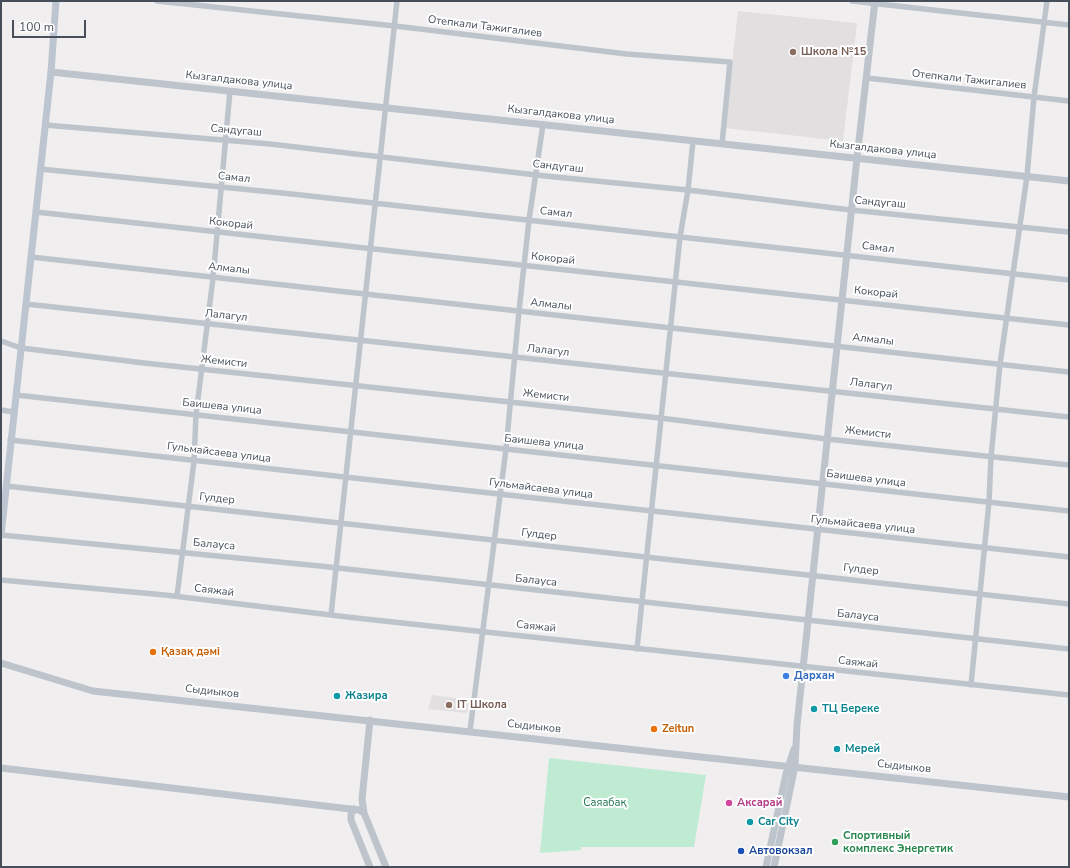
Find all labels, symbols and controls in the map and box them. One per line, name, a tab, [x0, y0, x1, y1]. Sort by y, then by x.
scale bar	[14, 12, 88, 38]
street label: Отепкали Тажигалиев	[427, 13, 543, 41]
text: 100 m	[19, 19, 54, 35]
place label: Школа №15	[801, 45, 866, 59]
marker: Школа №15	[788, 47, 798, 57]
street label: Отепкали Тажигалиев	[911, 67, 1027, 93]
street label: Кызгалдакова улица	[185, 69, 293, 93]
street label: Кызгалдакова улица	[507, 103, 615, 127]
street label: Сандугаш	[210, 122, 262, 140]
street label: Кызгалдакова улица	[829, 138, 937, 162]
street label: Сандугаш	[532, 158, 584, 176]
street label: Самал	[217, 170, 251, 186]
street label: Сандугаш	[854, 194, 906, 212]
street label: Самал	[539, 205, 573, 221]
street label: Кокорай	[208, 215, 254, 233]
street label: Самал	[861, 239, 895, 257]
street label: Кокорай	[530, 250, 576, 268]
street label: Алмалы	[207, 260, 251, 278]
street label: Кокорай	[853, 284, 899, 302]
street label: Алмалы	[529, 296, 573, 314]
street label: Лалагул	[204, 307, 248, 325]
street label: Алмалы	[851, 331, 895, 349]
street label: Лалагул	[526, 342, 570, 360]
street label: Жемисти	[200, 353, 248, 371]
street label: Лалагул	[849, 376, 893, 394]
street label: Жемисти	[522, 387, 570, 405]
street label: Баишева улица	[182, 396, 262, 418]
street label: Жемисти	[844, 424, 892, 442]
street label: Баишева улица	[504, 432, 584, 454]
street label: Гульмайсаева улица	[166, 440, 272, 466]
street label: Баишева улица	[826, 468, 906, 490]
street label: Гульмайсаева улица	[488, 476, 594, 502]
street label: Гулдер	[199, 491, 235, 507]
street label: Гульмайсаева улица	[810, 513, 916, 537]
street label: Гулдер	[520, 526, 558, 544]
street label: Балауса	[192, 537, 236, 553]
street label: Гулдер	[843, 562, 879, 578]
street label: Балауса	[514, 572, 558, 590]
street label: Саяжай	[193, 582, 235, 600]
street label: Балауса	[836, 607, 880, 625]
street label: Саяжай	[515, 618, 557, 636]
place label: Қазақ дәмі	[161, 645, 220, 659]
marker: Қазақ дәмі	[148, 647, 158, 657]
street label: Саяжай	[837, 654, 879, 672]
place label: Дархан	[794, 669, 835, 683]
marker: Дархан	[781, 671, 791, 681]
street label: Сыдиыков	[184, 683, 240, 701]
place label: Жазира	[345, 689, 388, 703]
marker: Жазира	[332, 691, 342, 701]
place label: IT Школа	[457, 698, 507, 712]
marker: IT Школа	[444, 700, 454, 710]
place label: ТЦ Береке	[822, 702, 879, 716]
marker: ТЦ Береке	[809, 704, 819, 714]
street label: Сыдиыков	[506, 718, 562, 736]
place label: Zeitun	[662, 722, 694, 736]
marker: Zeitun	[649, 724, 659, 734]
place label: Мерей	[845, 742, 880, 756]
marker: Мерей	[832, 744, 842, 754]
street label: Сыдиыков	[876, 758, 932, 776]
park label: Саяабақ	[583, 796, 627, 810]
place label: Аксарай	[737, 796, 782, 810]
marker: Аксарай	[724, 798, 734, 808]
place label: Car City	[758, 815, 799, 829]
marker: Car City	[745, 817, 755, 827]
place label: Спортивный комплекс Энергетик	[843, 829, 953, 855]
marker: Спортивный комплекс Энергетик	[830, 837, 840, 847]
place label: Автовокзал	[749, 844, 813, 858]
marker: Автовокзал	[736, 846, 746, 856]

